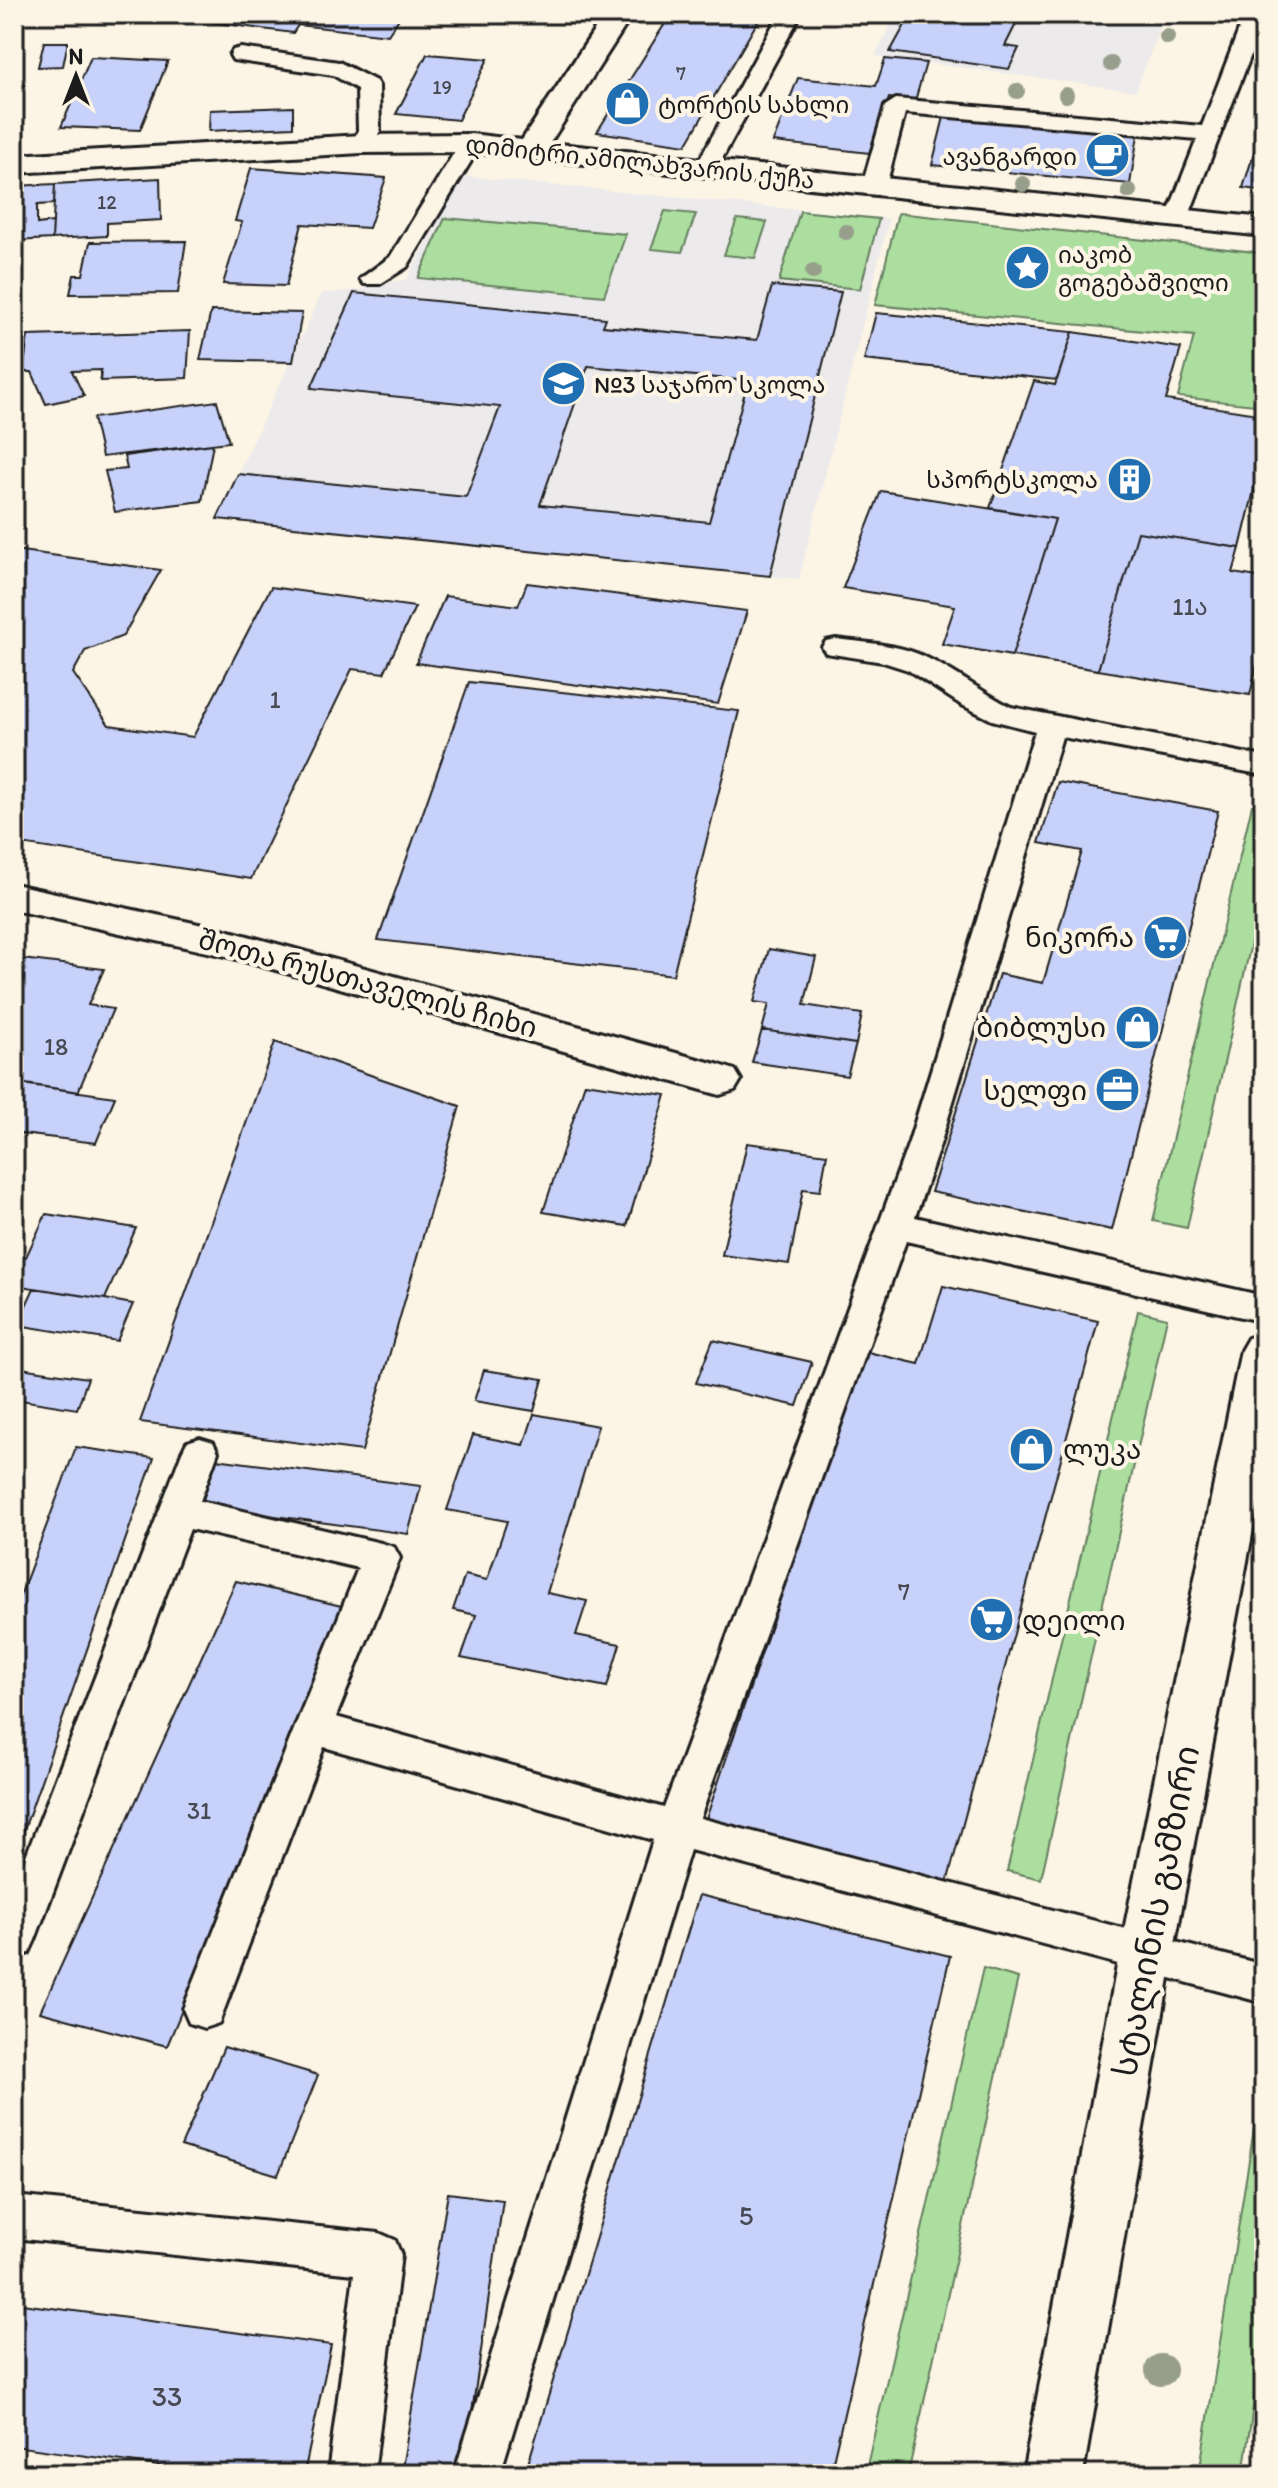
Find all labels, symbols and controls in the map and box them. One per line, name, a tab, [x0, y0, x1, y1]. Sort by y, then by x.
north arrow	[36, 36, 116, 116]
text: N	[69, 43, 83, 70]
house number: 7	[676, 61, 686, 85]
house number: 19	[432, 75, 452, 99]
shop icon: ტორტის სახლი	[603, 80, 651, 128]
place label: ტორტის სახლი	[658, 90, 849, 119]
street label: დიმიტრი ამილახვარის ქუჩა	[464, 129, 816, 195]
cafe icon: ავანგარდი	[1084, 132, 1132, 180]
place label: ავანგარდი	[942, 142, 1077, 171]
house number: 12	[97, 190, 117, 214]
place label: იაკობ გოგებაშვილი	[1058, 240, 1229, 297]
place icon: იაკობ გოგებაშვილი	[1003, 244, 1051, 292]
school or university icon: №3 საჯარო სკოლა	[539, 360, 587, 408]
place label: №3 საჯარო სკოლა	[594, 370, 825, 399]
building icon: სპორტსკოლა	[1105, 455, 1153, 503]
place label: სპორტსკოლა	[926, 465, 1098, 494]
house number: 11ა	[1172, 592, 1208, 621]
house number: 1	[269, 685, 281, 714]
supermarket icon: ნიკორა	[1141, 913, 1189, 961]
place label: ნიკორა	[1025, 920, 1134, 954]
street label: შოთა რუსთაველის ჩიხი	[195, 921, 541, 1045]
shop icon: ბიბლუსი	[1113, 1003, 1161, 1051]
place label: ბიბლუსი	[976, 1010, 1106, 1044]
house number: 18	[44, 1032, 68, 1061]
office icon: სელფი	[1094, 1066, 1142, 1114]
place label: სელფი	[984, 1073, 1087, 1107]
shop icon: ლუკა	[1008, 1425, 1056, 1473]
place label: ლუკა	[1063, 1432, 1141, 1466]
house number: 7	[898, 1577, 910, 1606]
supermarket icon: დეილი	[967, 1596, 1015, 1644]
place label: დეილი	[1022, 1603, 1126, 1637]
street label: სტალინის გამზირი	[1104, 1742, 1208, 2080]
house number: 31	[187, 1796, 211, 1825]
house number: 5	[739, 2198, 753, 2232]
house number: 33	[152, 2379, 182, 2413]

